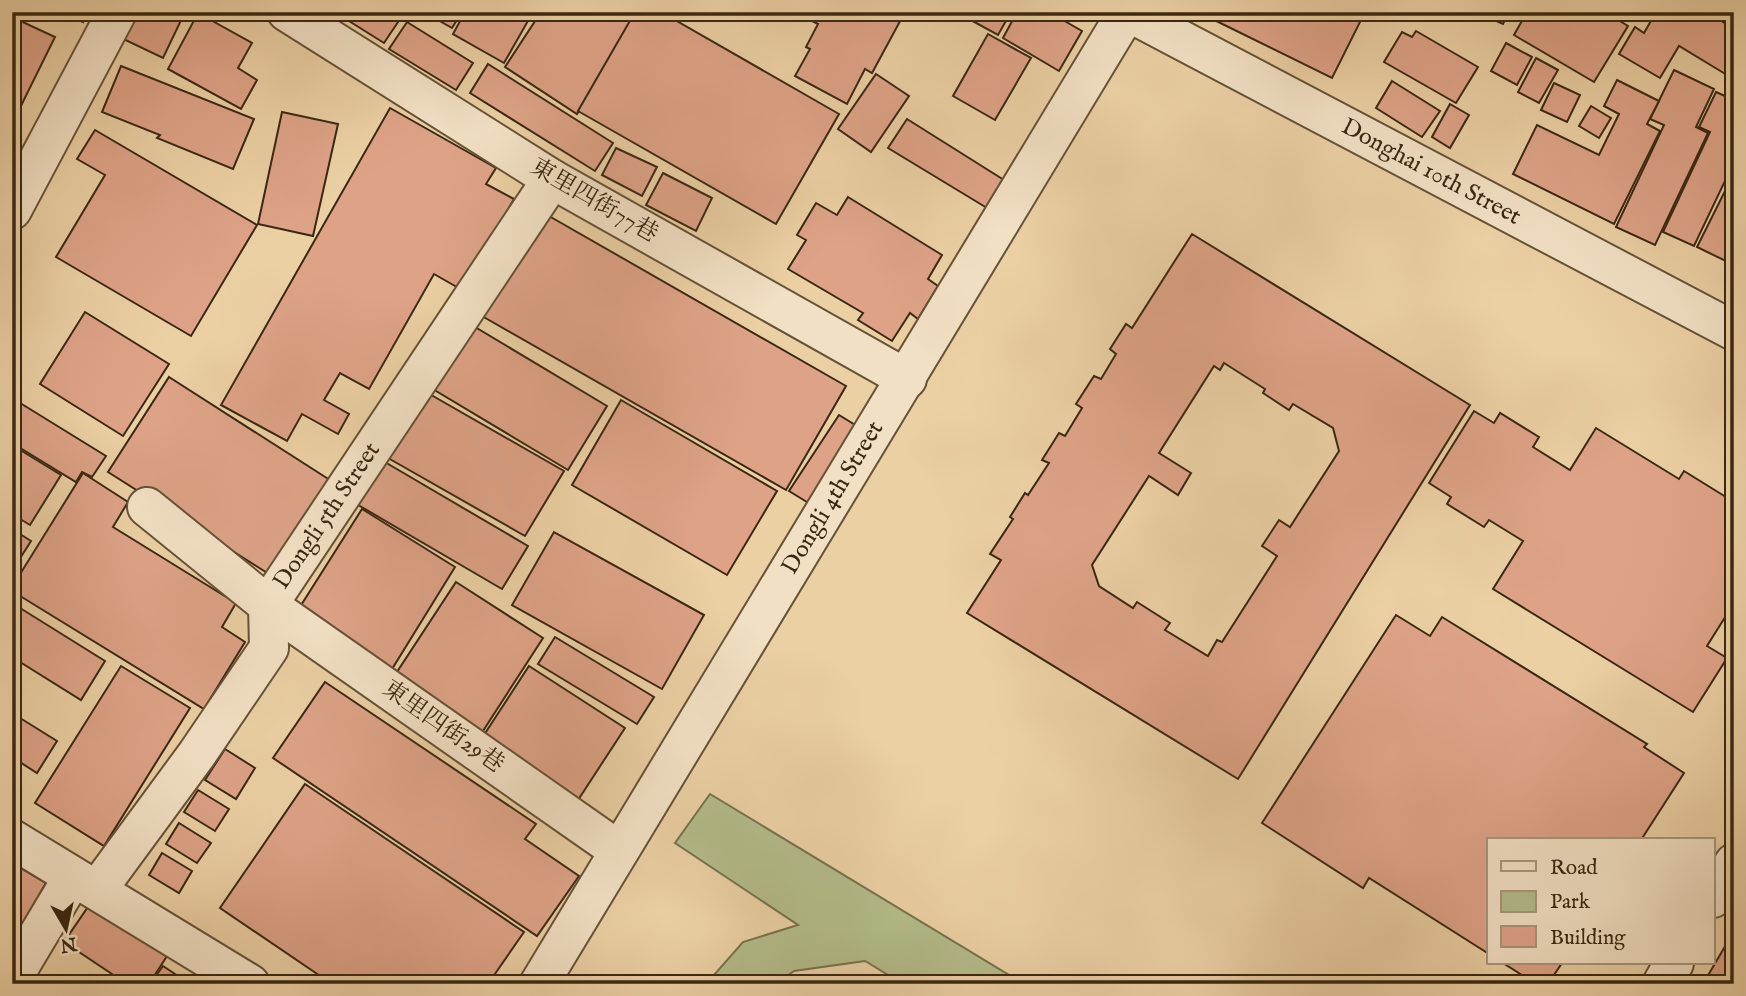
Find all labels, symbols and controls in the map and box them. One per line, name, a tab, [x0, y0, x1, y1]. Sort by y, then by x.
street label: Donghai 10th Street	[1336, 112, 1526, 232]
street label: 東里四街77巷	[525, 152, 663, 250]
street label: Dongli 4th Street	[775, 416, 891, 580]
street label: Dongli 5th Street	[266, 437, 388, 595]
street label: 東里四街29巷	[376, 674, 510, 780]
legend	[1487, 838, 1714, 964]
text: Road	[1550, 855, 1598, 882]
text: Park	[1550, 889, 1591, 916]
north arrow	[32, 894, 102, 964]
text: Building	[1550, 925, 1626, 952]
text: N	[58, 931, 79, 957]

